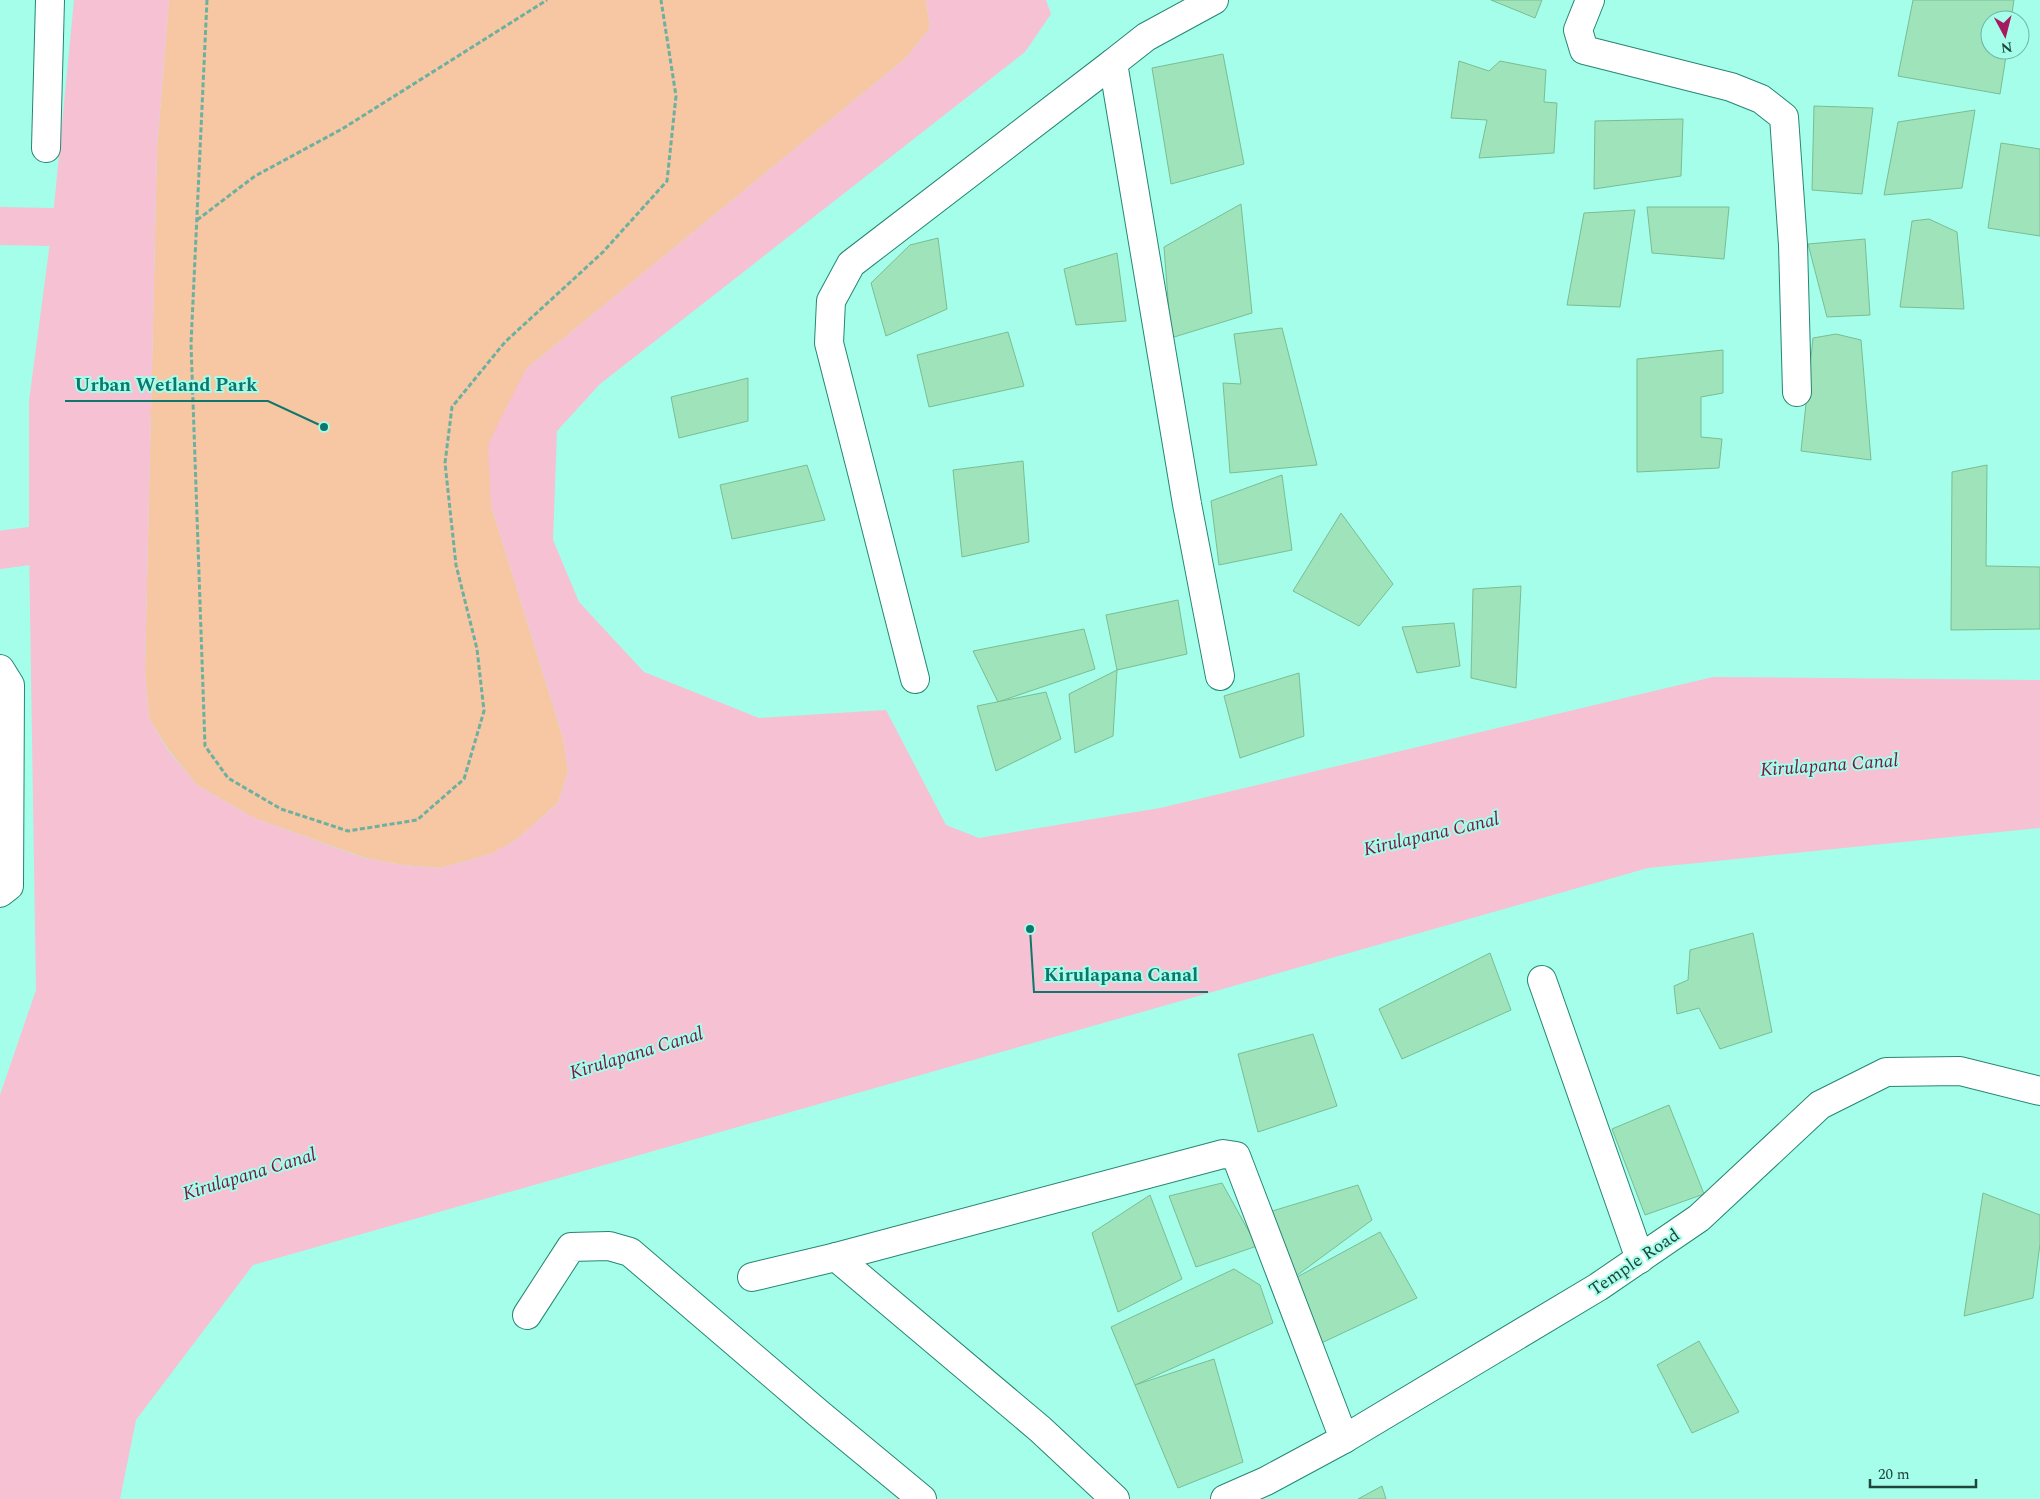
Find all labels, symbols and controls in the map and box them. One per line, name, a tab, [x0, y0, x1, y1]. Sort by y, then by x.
north arrow	[1980, 10, 2030, 60]
text: N	[2000, 36, 2013, 59]
callout: Urban Wetland Park	[65, 367, 268, 401]
text: Urban Wetland Park	[75, 371, 258, 400]
water label: Kirulapana Canal	[1759, 746, 1899, 785]
water label: Kirulapana Canal	[1361, 805, 1502, 864]
callout: Kirulapana Canal	[1034, 958, 1208, 992]
text: Kirulapana Canal	[1044, 961, 1198, 990]
water label: Kirulapana Canal	[566, 1019, 707, 1088]
water label: Kirulapana Canal	[179, 1140, 320, 1209]
street label: Temple Road	[1583, 1222, 1685, 1303]
scale bar	[1870, 1456, 1976, 1488]
text: 20 m	[1878, 1463, 1910, 1486]

